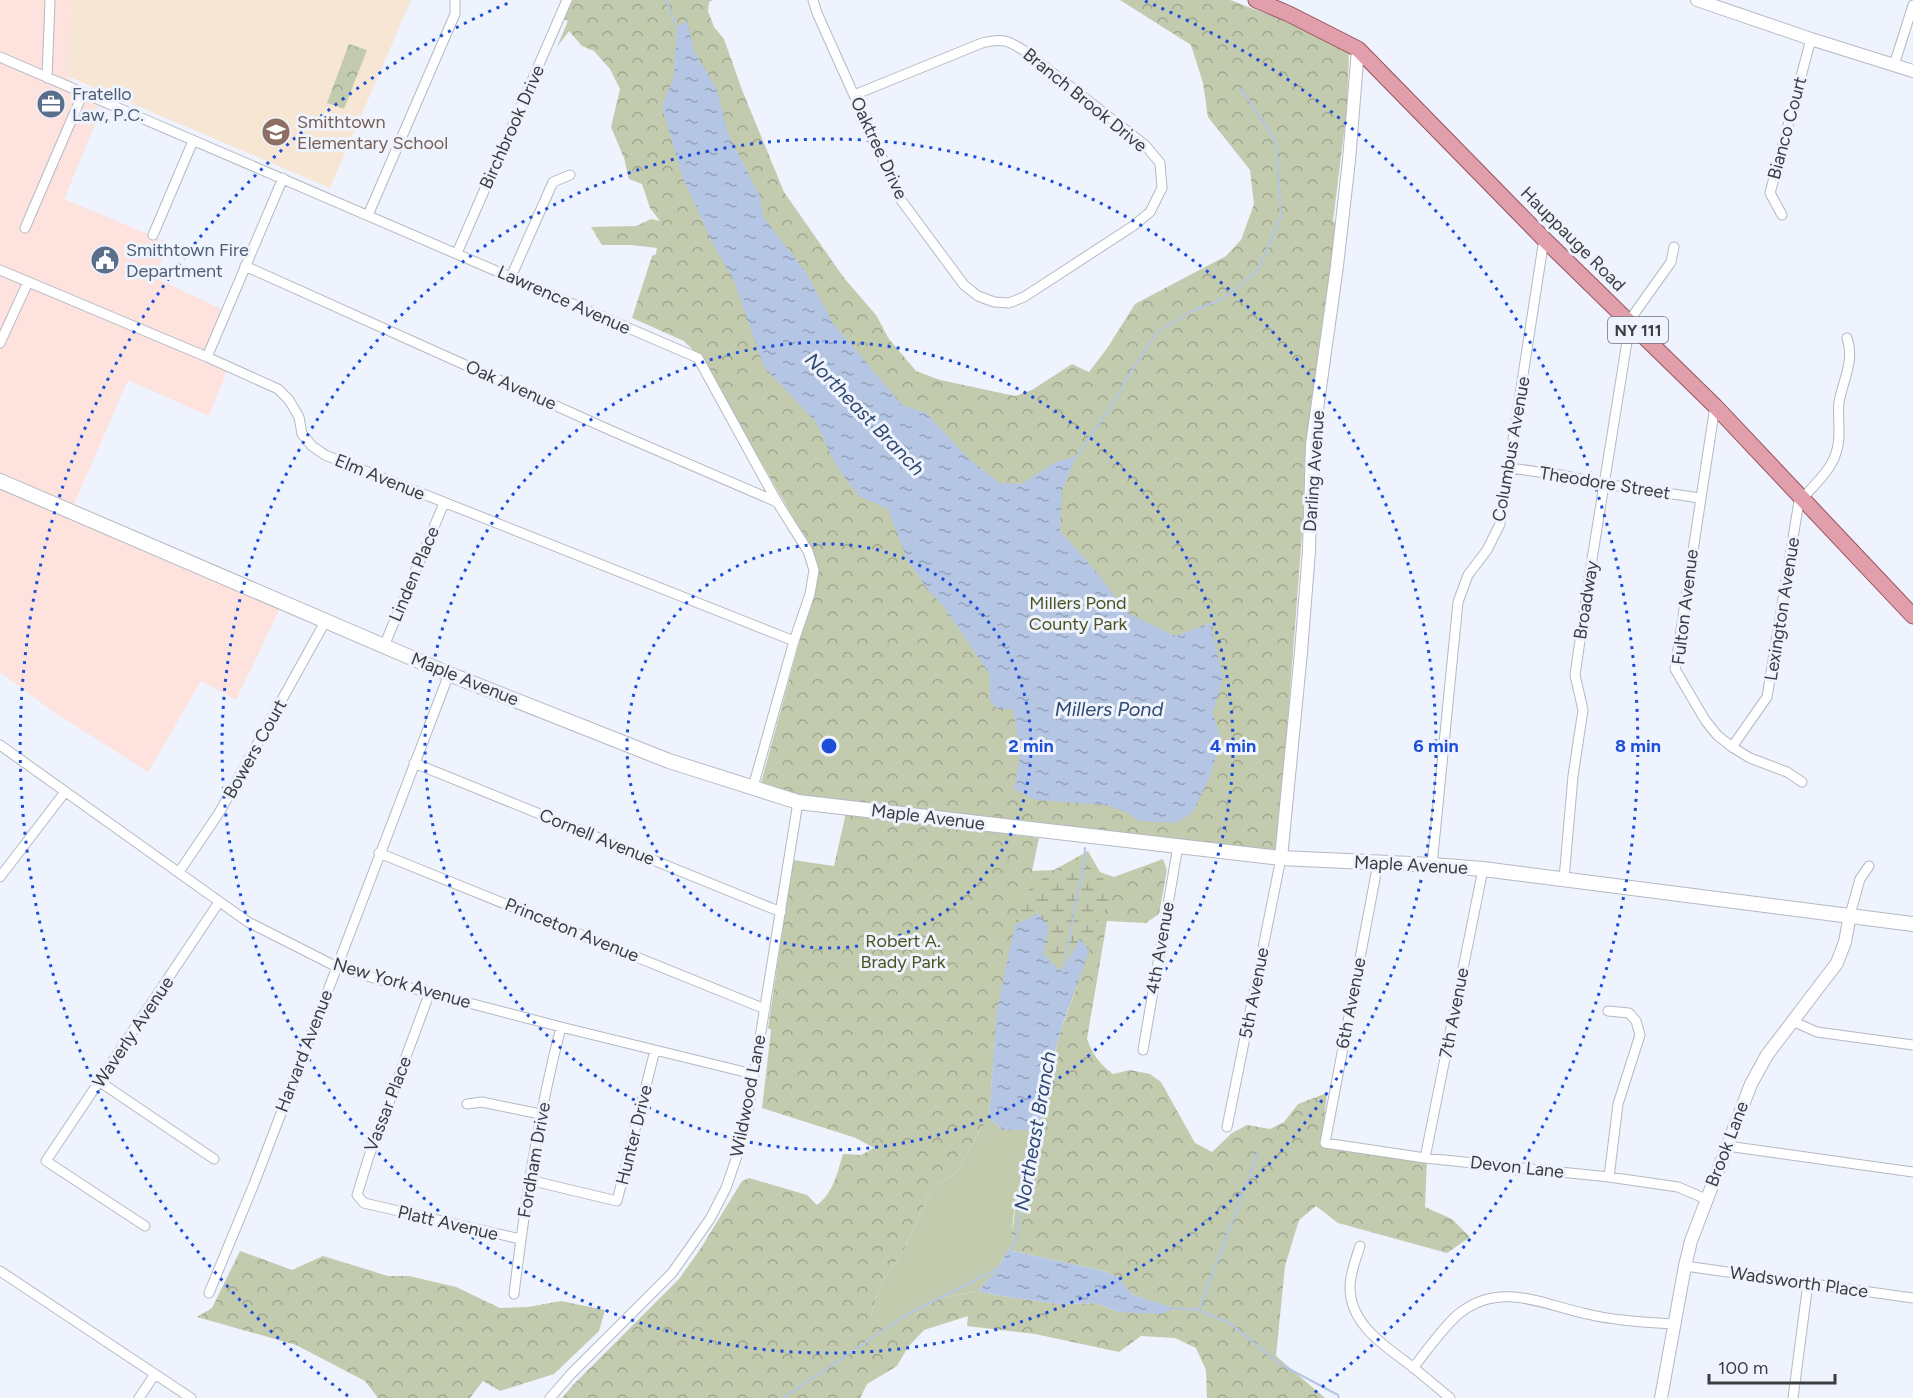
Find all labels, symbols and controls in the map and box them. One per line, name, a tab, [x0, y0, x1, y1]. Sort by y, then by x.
street label: Branch Brook Drive	[1019, 43, 1152, 157]
street label: Birchbrook Drive	[475, 61, 549, 192]
street label: Bianco Court	[1763, 74, 1811, 182]
place label: Fratello Law, P.C.	[72, 83, 144, 126]
office icon: Fratello Law, P.C.	[35, 88, 67, 120]
street label: Oaktree Drive	[846, 93, 912, 203]
place label: Smithtown Elementary School	[297, 111, 448, 154]
school or university icon: Smithtown Elementary School	[260, 116, 292, 148]
street label: Hauppauge Road	[1516, 182, 1630, 296]
place label: Smithtown Fire Department	[126, 239, 249, 282]
public building icon: Smithtown Fire Department	[89, 244, 121, 276]
street label: Lawrence Avenue	[494, 261, 634, 339]
road number: NY 111	[1608, 317, 1668, 343]
water label: Northeast Branch	[800, 348, 930, 480]
street label: Oak Avenue	[462, 355, 560, 415]
street label: Columbus Avenue	[1487, 375, 1535, 523]
street label: Darling Avenue	[1299, 409, 1329, 532]
street label: Elm Avenue	[332, 449, 428, 505]
street label: Theodore Street	[1538, 462, 1672, 504]
street label: Linden Place	[384, 523, 444, 625]
street label: Lexington Avenue	[1760, 536, 1804, 682]
street label: Fulton Avenue	[1667, 548, 1703, 666]
street label: Broadway	[1569, 558, 1603, 641]
park label: Millers Pond County Park	[1029, 592, 1127, 635]
street label: Maple Avenue	[408, 647, 522, 711]
street label: Bowers Court	[219, 695, 291, 803]
water label: Millers Pond	[1055, 697, 1163, 721]
text: 2 min	[1008, 735, 1054, 757]
text: 4 min	[1210, 735, 1256, 757]
text: 6 min	[1413, 735, 1459, 757]
text: 8 min	[1615, 735, 1661, 757]
centre of rings	[819, 736, 839, 756]
street label: Maple Avenue	[870, 799, 986, 835]
street label: Cornell Avenue	[536, 804, 658, 870]
street label: Maple Avenue	[1353, 851, 1469, 879]
street label: Princeton Avenue	[502, 893, 642, 967]
street label: 4th Avenue	[1141, 900, 1179, 996]
park label: Robert A. Brady Park	[861, 930, 946, 973]
street label: 5th Avenue	[1234, 945, 1274, 1041]
street label: New York Avenue	[331, 953, 474, 1013]
street label: 6th Avenue	[1331, 955, 1371, 1050]
street label: 7th Avenue	[1434, 966, 1474, 1060]
street label: Waverly Avenue	[88, 972, 178, 1092]
street label: Harvard Avenue	[271, 987, 337, 1115]
street label: Wildwood Lane	[725, 1033, 771, 1159]
water label: Northeast Branch	[1009, 1049, 1061, 1213]
street label: Vassar Place	[360, 1053, 416, 1155]
street label: Hunter Drive	[611, 1083, 657, 1187]
street label: Brook Lane	[1701, 1098, 1753, 1190]
street label: Fordham Drive	[513, 1100, 555, 1220]
street label: Devon Lane	[1469, 1151, 1565, 1183]
street label: Platt Avenue	[396, 1201, 501, 1245]
street label: Wadsworth Place	[1728, 1261, 1870, 1303]
scale bar	[1709, 1347, 1835, 1385]
text: 100 m	[1718, 1357, 1768, 1379]

